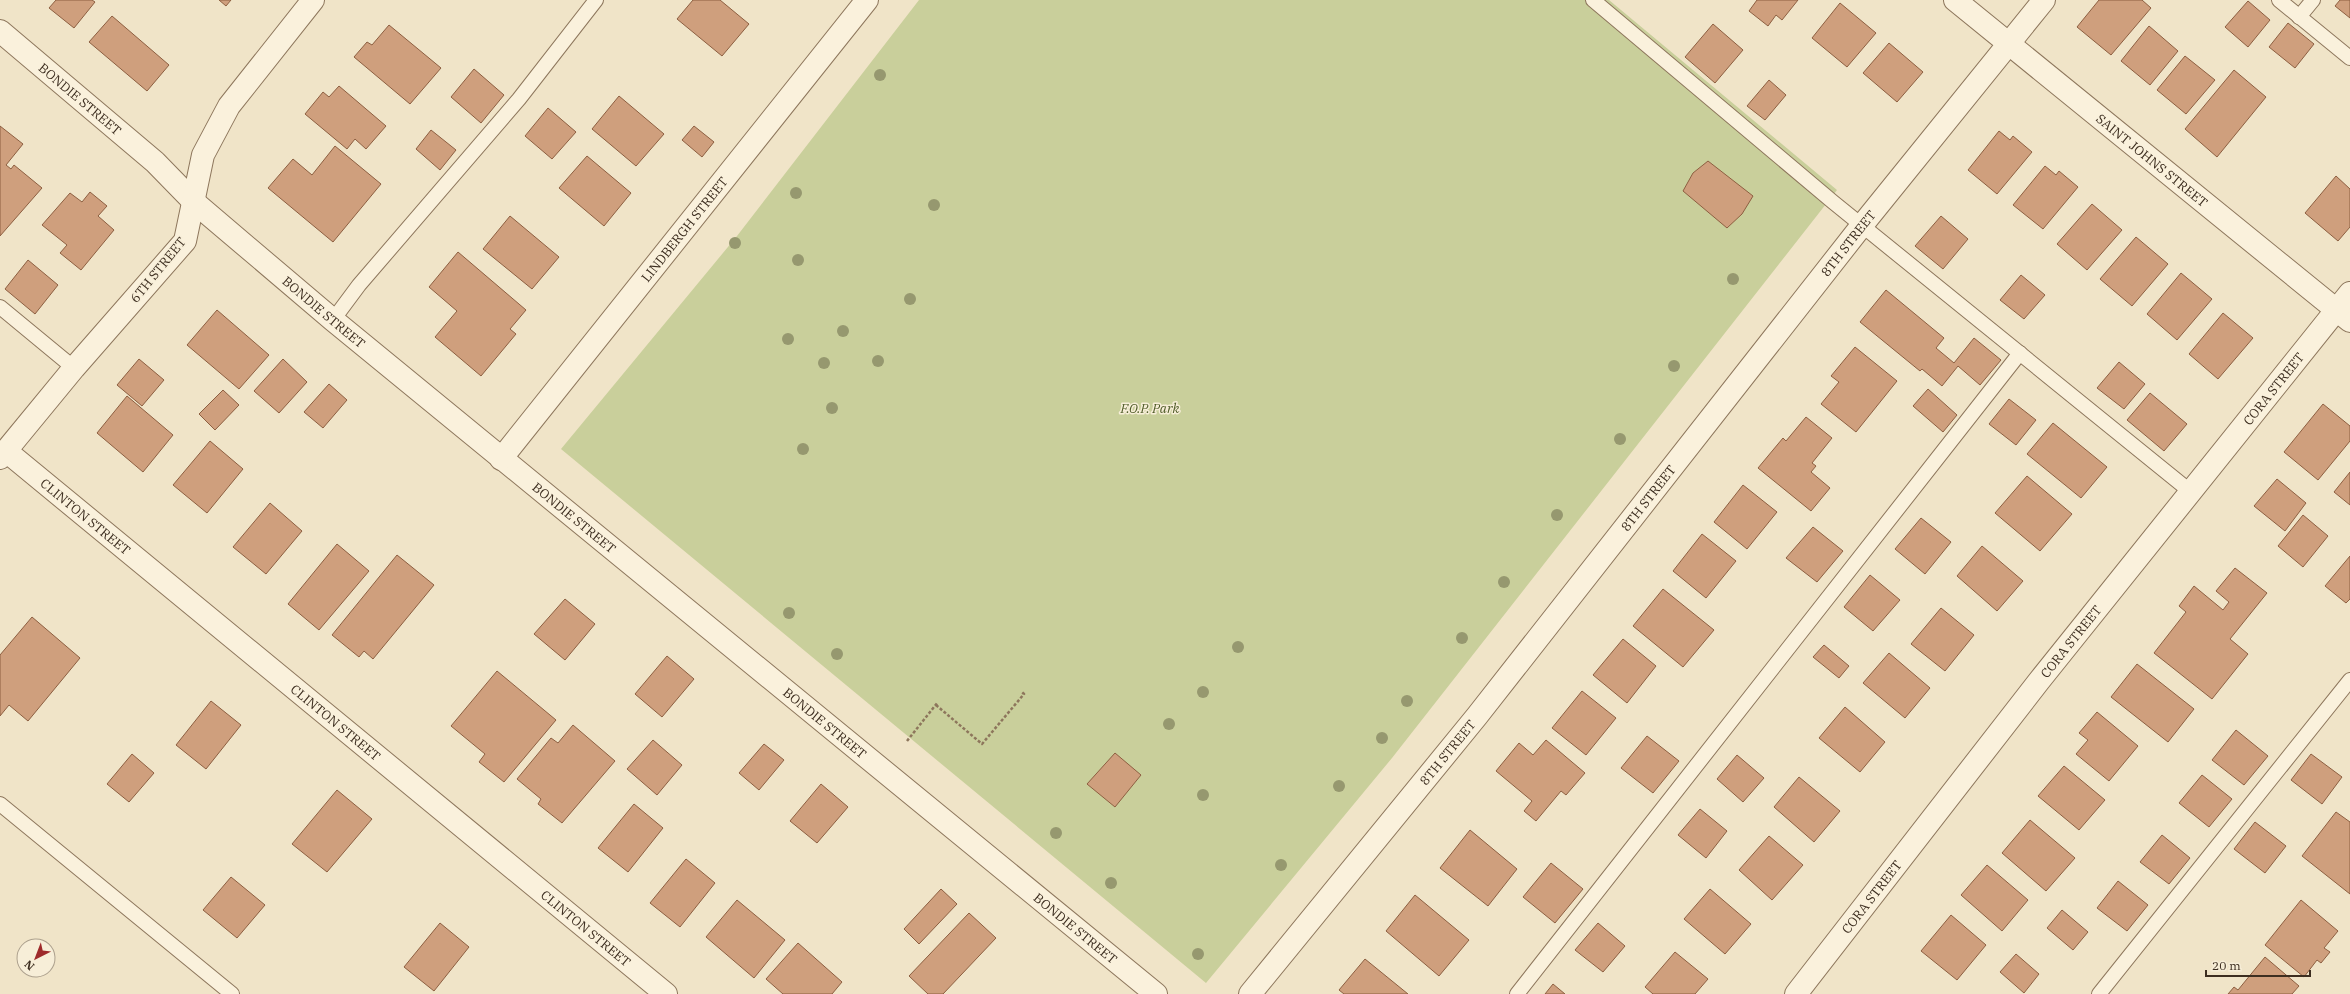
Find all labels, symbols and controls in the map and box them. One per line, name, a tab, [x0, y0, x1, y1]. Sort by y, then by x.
street label: BONDIE STREET	[35, 59, 125, 139]
street label: SAINT JOHNS STREET	[2093, 110, 2212, 211]
street label: LINDBERGH STREET	[637, 173, 732, 285]
street label: 8TH STREET	[1817, 206, 1880, 280]
street label: 6TH STREET	[126, 233, 190, 306]
street label: BONDIE STREET	[279, 272, 369, 352]
street label: CORA STREET	[2239, 348, 2308, 428]
park label: F.O.P. Park	[1120, 400, 1180, 417]
street label: 8TH STREET	[1617, 461, 1680, 534]
street label: CLINTON STREET	[37, 474, 134, 559]
street label: BONDIE STREET	[529, 478, 620, 557]
street label: CORA STREET	[2036, 601, 2105, 681]
street label: CLINTON STREET	[287, 680, 385, 765]
street label: BONDIE STREET	[780, 684, 871, 762]
street label: 8TH STREET	[1416, 716, 1479, 788]
street label: CORA STREET	[1838, 856, 1906, 937]
street label: CLINTON STREET	[537, 886, 635, 970]
street label: BONDIE STREET	[1030, 889, 1121, 968]
north arrow	[16, 938, 56, 978]
scale bar	[2206, 952, 2310, 978]
text: N	[21, 957, 37, 974]
text: 20 m	[2212, 958, 2241, 973]

